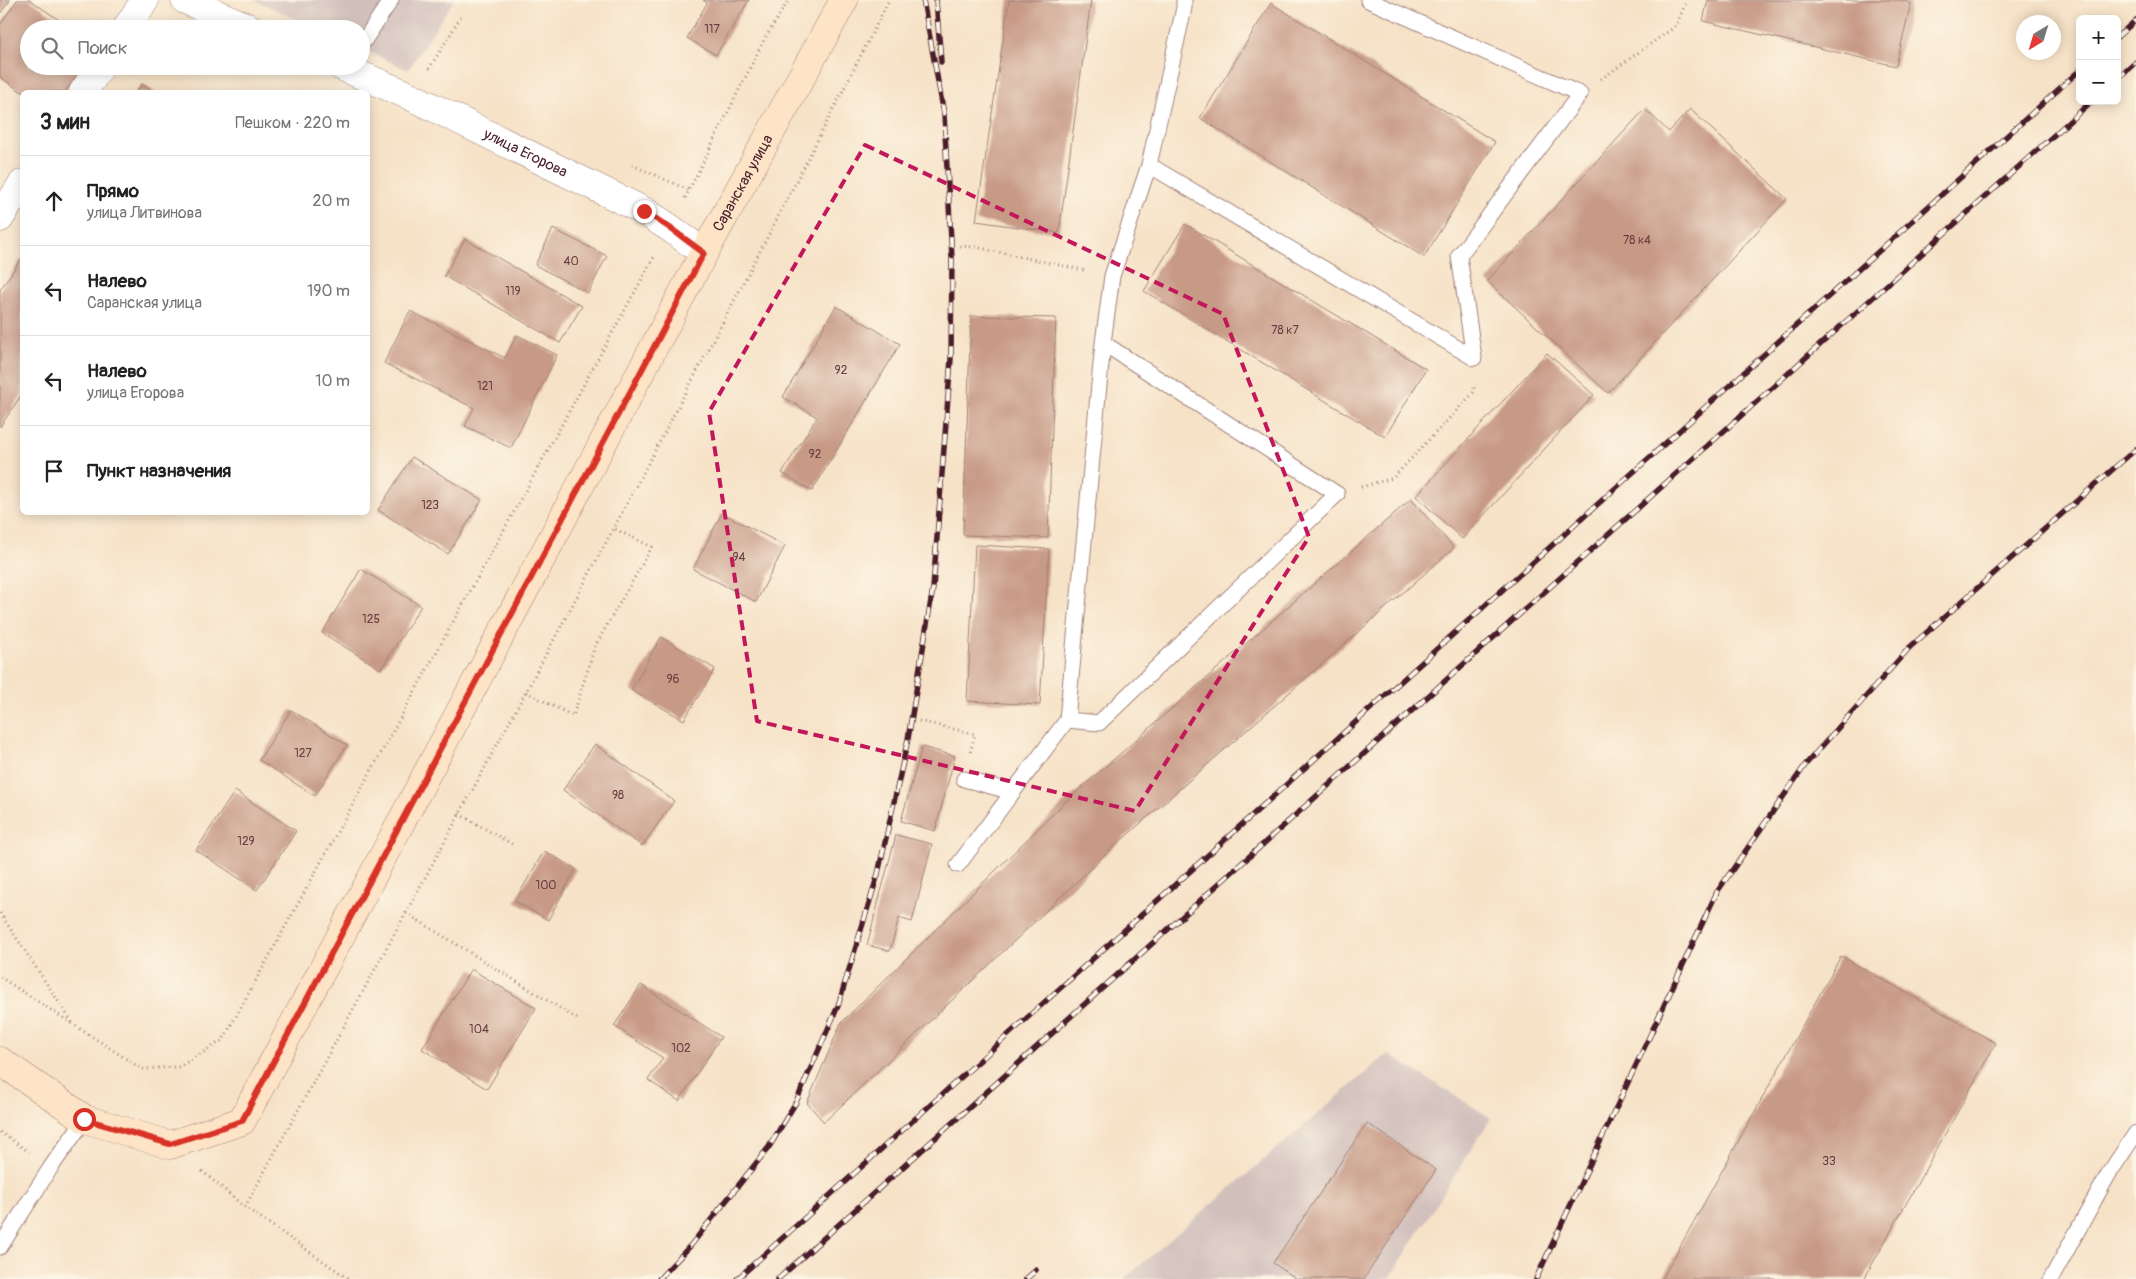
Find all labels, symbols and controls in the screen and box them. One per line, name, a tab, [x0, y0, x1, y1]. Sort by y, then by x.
north arrow	[2016, 15, 2061, 60]
map controls	[2076, 15, 2121, 105]
button: +	[2076, 15, 2121, 60]
search box	[20, 20, 370, 75]
house number: 117	[704, 22, 721, 37]
icon: search	[38, 34, 66, 62]
text: Поиск	[78, 36, 128, 60]
button: −	[2076, 60, 2121, 105]
text: 3 мин	[40, 109, 90, 136]
text: Пешком · 220 m	[235, 113, 350, 133]
street label: улица Егорова	[479, 124, 571, 182]
street label: Саранская улица	[709, 131, 778, 235]
text: Прямо	[87, 179, 139, 203]
icon: ahead	[40, 187, 68, 215]
text: 20 m	[312, 191, 350, 211]
route end	[633, 200, 656, 223]
text: улица Литвинова	[87, 203, 202, 223]
house number: 78 к4	[1623, 233, 1651, 248]
house number: 40	[563, 254, 579, 269]
text: Налево	[87, 269, 147, 293]
icon: left	[40, 277, 68, 305]
text: 190 m	[307, 281, 350, 301]
house number: 119	[505, 284, 521, 299]
text: Саранская улица	[87, 293, 202, 313]
house number: 78 к7	[1271, 323, 1299, 338]
text: Налево	[87, 359, 147, 383]
house number: 92	[835, 363, 848, 378]
icon: left	[40, 367, 68, 395]
text: 10 m	[315, 371, 350, 391]
house number: 121	[477, 379, 493, 394]
text: улица Егорова	[87, 383, 184, 403]
house number: 92	[809, 447, 822, 462]
icon: arrive	[40, 457, 68, 485]
text: Пункт назначения	[87, 459, 231, 483]
house number: 123	[421, 498, 439, 513]
house number: 94	[732, 550, 746, 565]
house number: 125	[362, 612, 380, 627]
house number: 96	[666, 672, 680, 687]
house number: 127	[294, 746, 313, 761]
house number: 98	[612, 788, 624, 803]
house number: 129	[237, 834, 255, 849]
house number: 100	[535, 878, 557, 893]
house number: 104	[469, 1022, 489, 1037]
house number: 102	[671, 1041, 691, 1056]
route start	[73, 1108, 96, 1131]
house number: 33	[1822, 1154, 1836, 1169]

